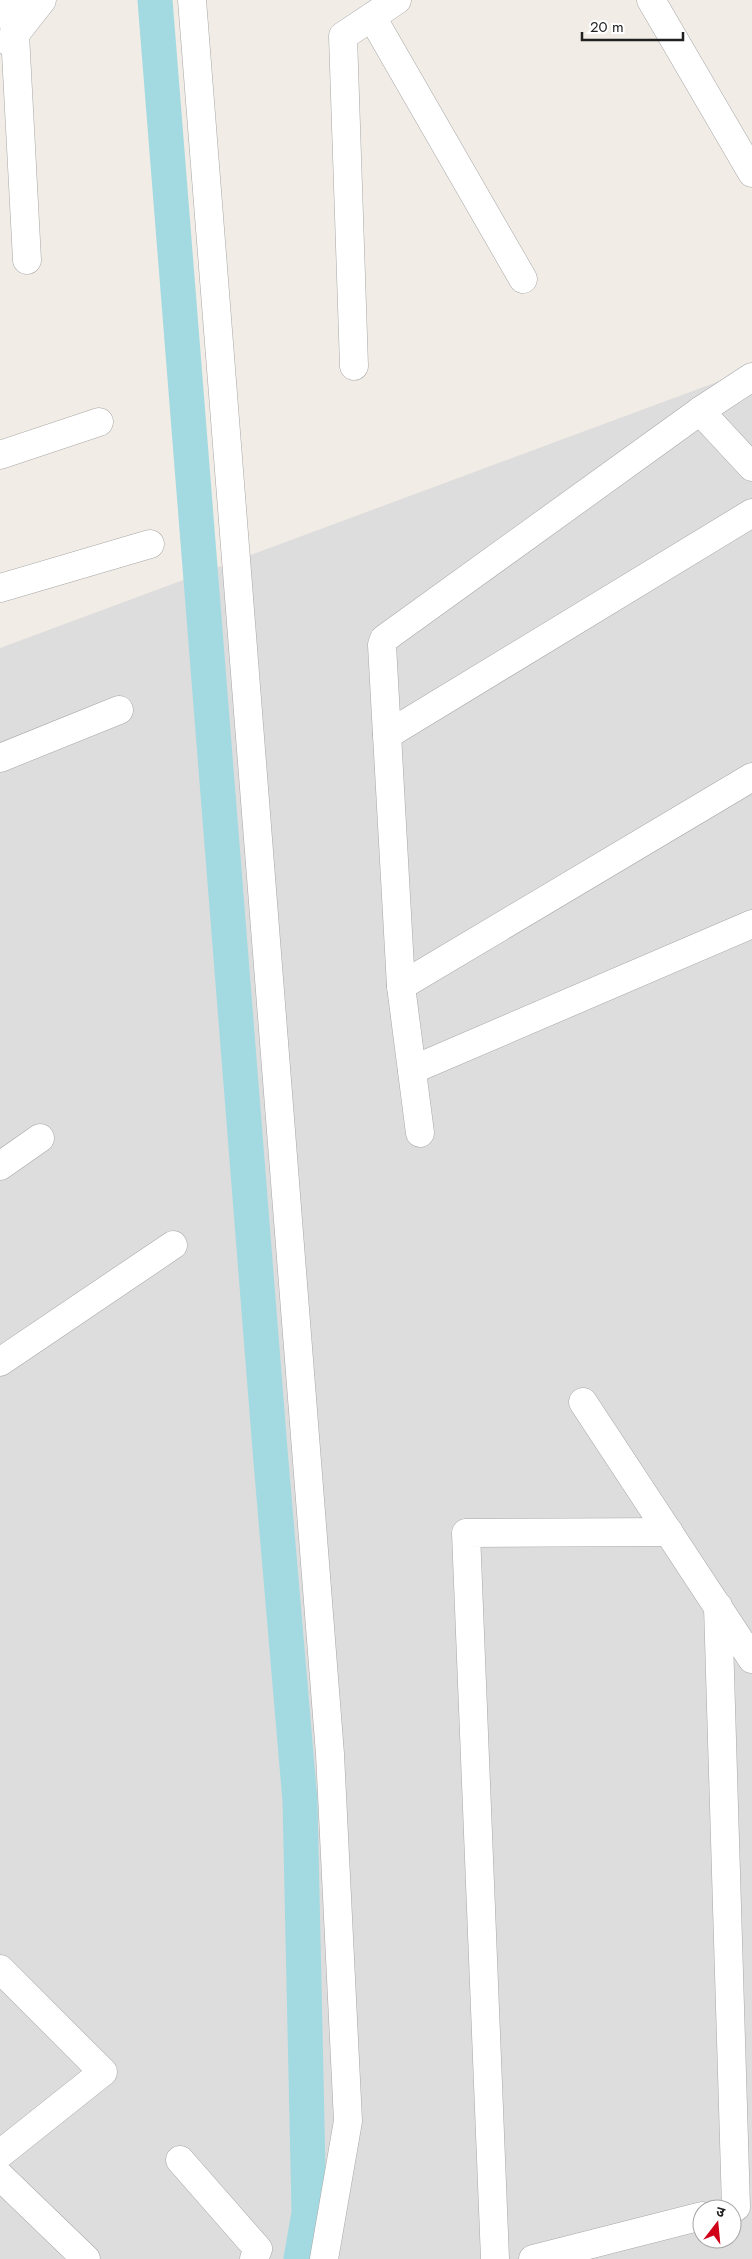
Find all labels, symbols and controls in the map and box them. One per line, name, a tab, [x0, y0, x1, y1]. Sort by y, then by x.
scale bar	[582, 10, 683, 42]
text: 20 m	[590, 16, 624, 38]
north arrow	[692, 2199, 742, 2249]
text: उ	[714, 2201, 728, 2222]

